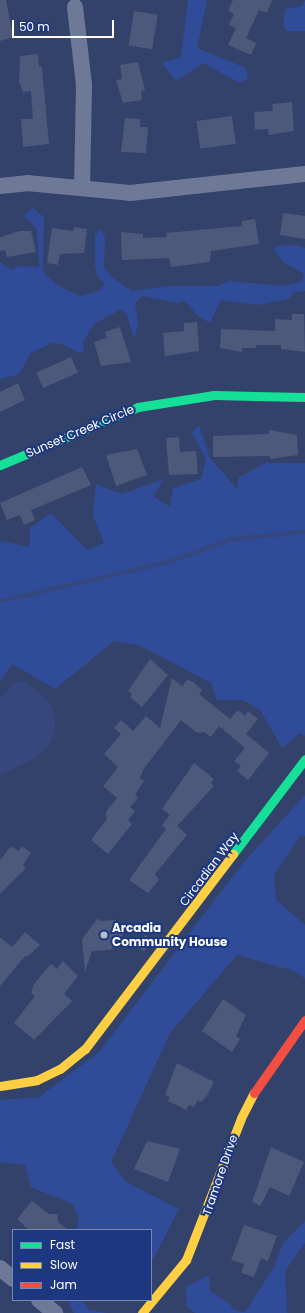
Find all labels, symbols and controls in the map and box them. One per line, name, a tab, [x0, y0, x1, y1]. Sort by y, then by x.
scale bar	[14, 12, 116, 38]
text: 50 m	[19, 18, 50, 35]
street label: Sunset Creek Circle	[24, 402, 136, 460]
street label: Circadian Way	[177, 829, 241, 909]
place label: Arcadia Community House	[112, 921, 228, 949]
marker: Arcadia Community House	[99, 930, 109, 940]
street label: Tramore Drive	[199, 1133, 241, 1217]
legend	[12, 1229, 152, 1301]
text: Fast	[50, 1236, 75, 1253]
text: Slow	[50, 1256, 78, 1273]
text: Jam	[50, 1276, 77, 1293]

